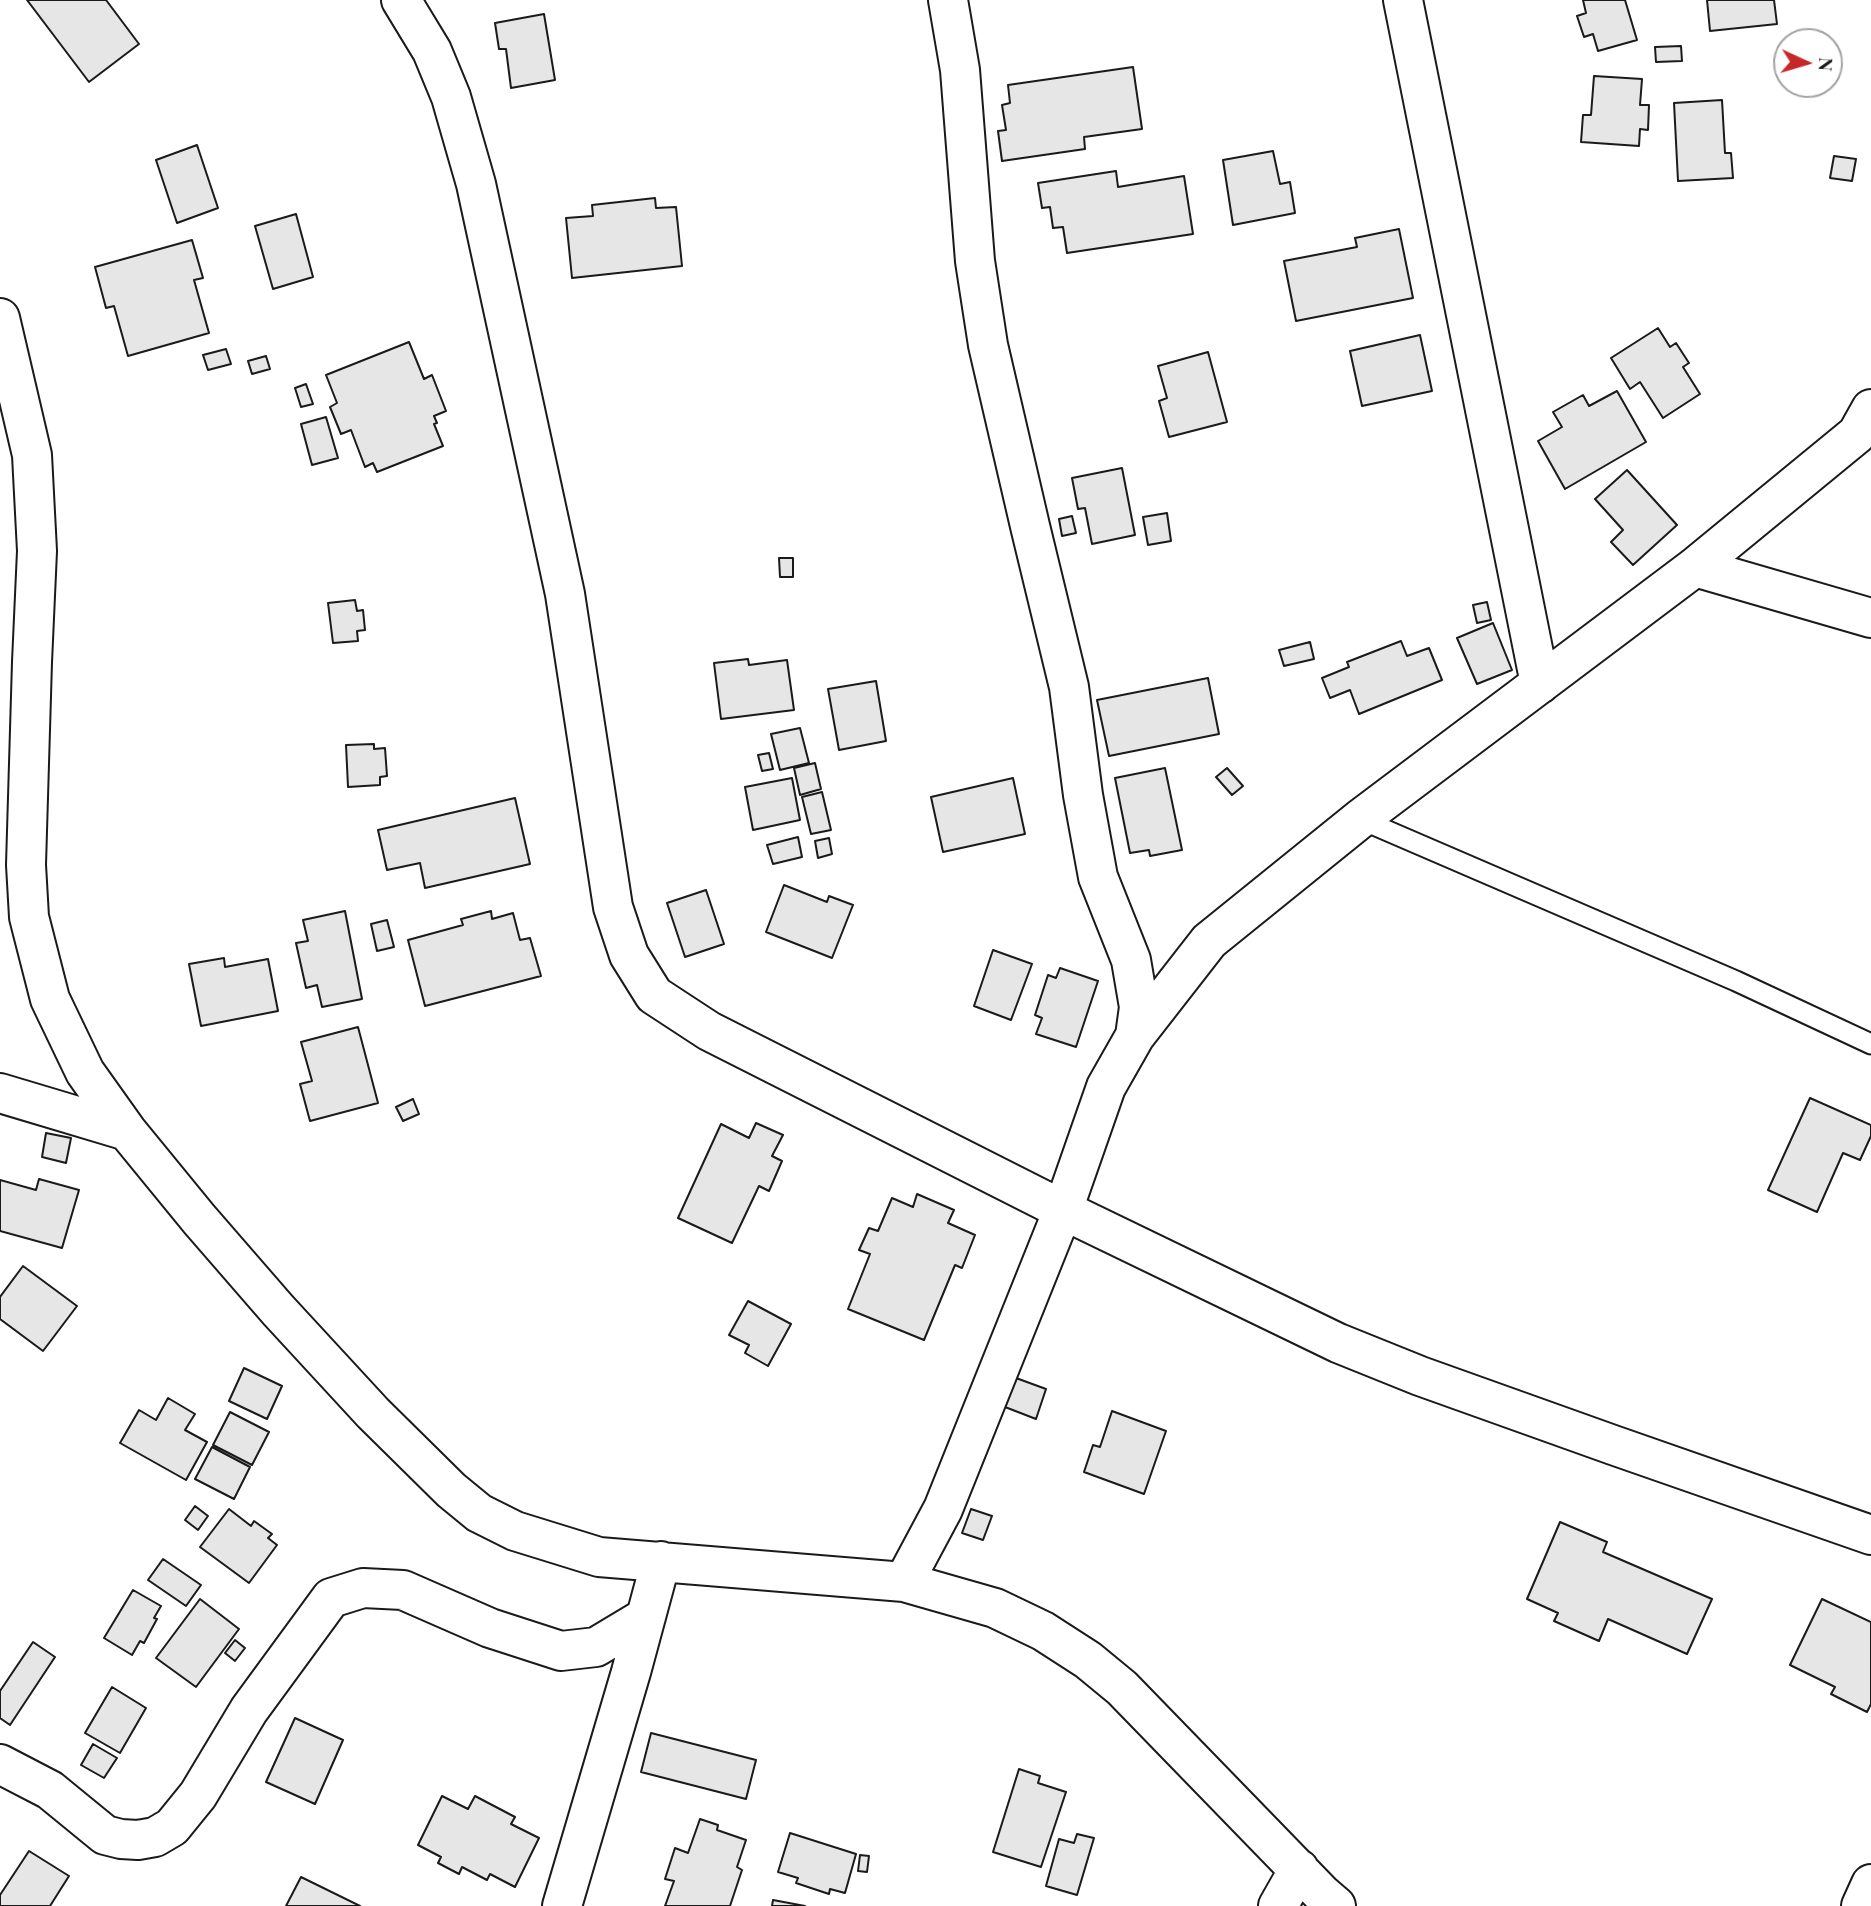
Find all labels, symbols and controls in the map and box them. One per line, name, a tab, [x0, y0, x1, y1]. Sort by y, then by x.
north arrow	[1773, 28, 1843, 98]
text: N	[1814, 57, 1840, 72]

